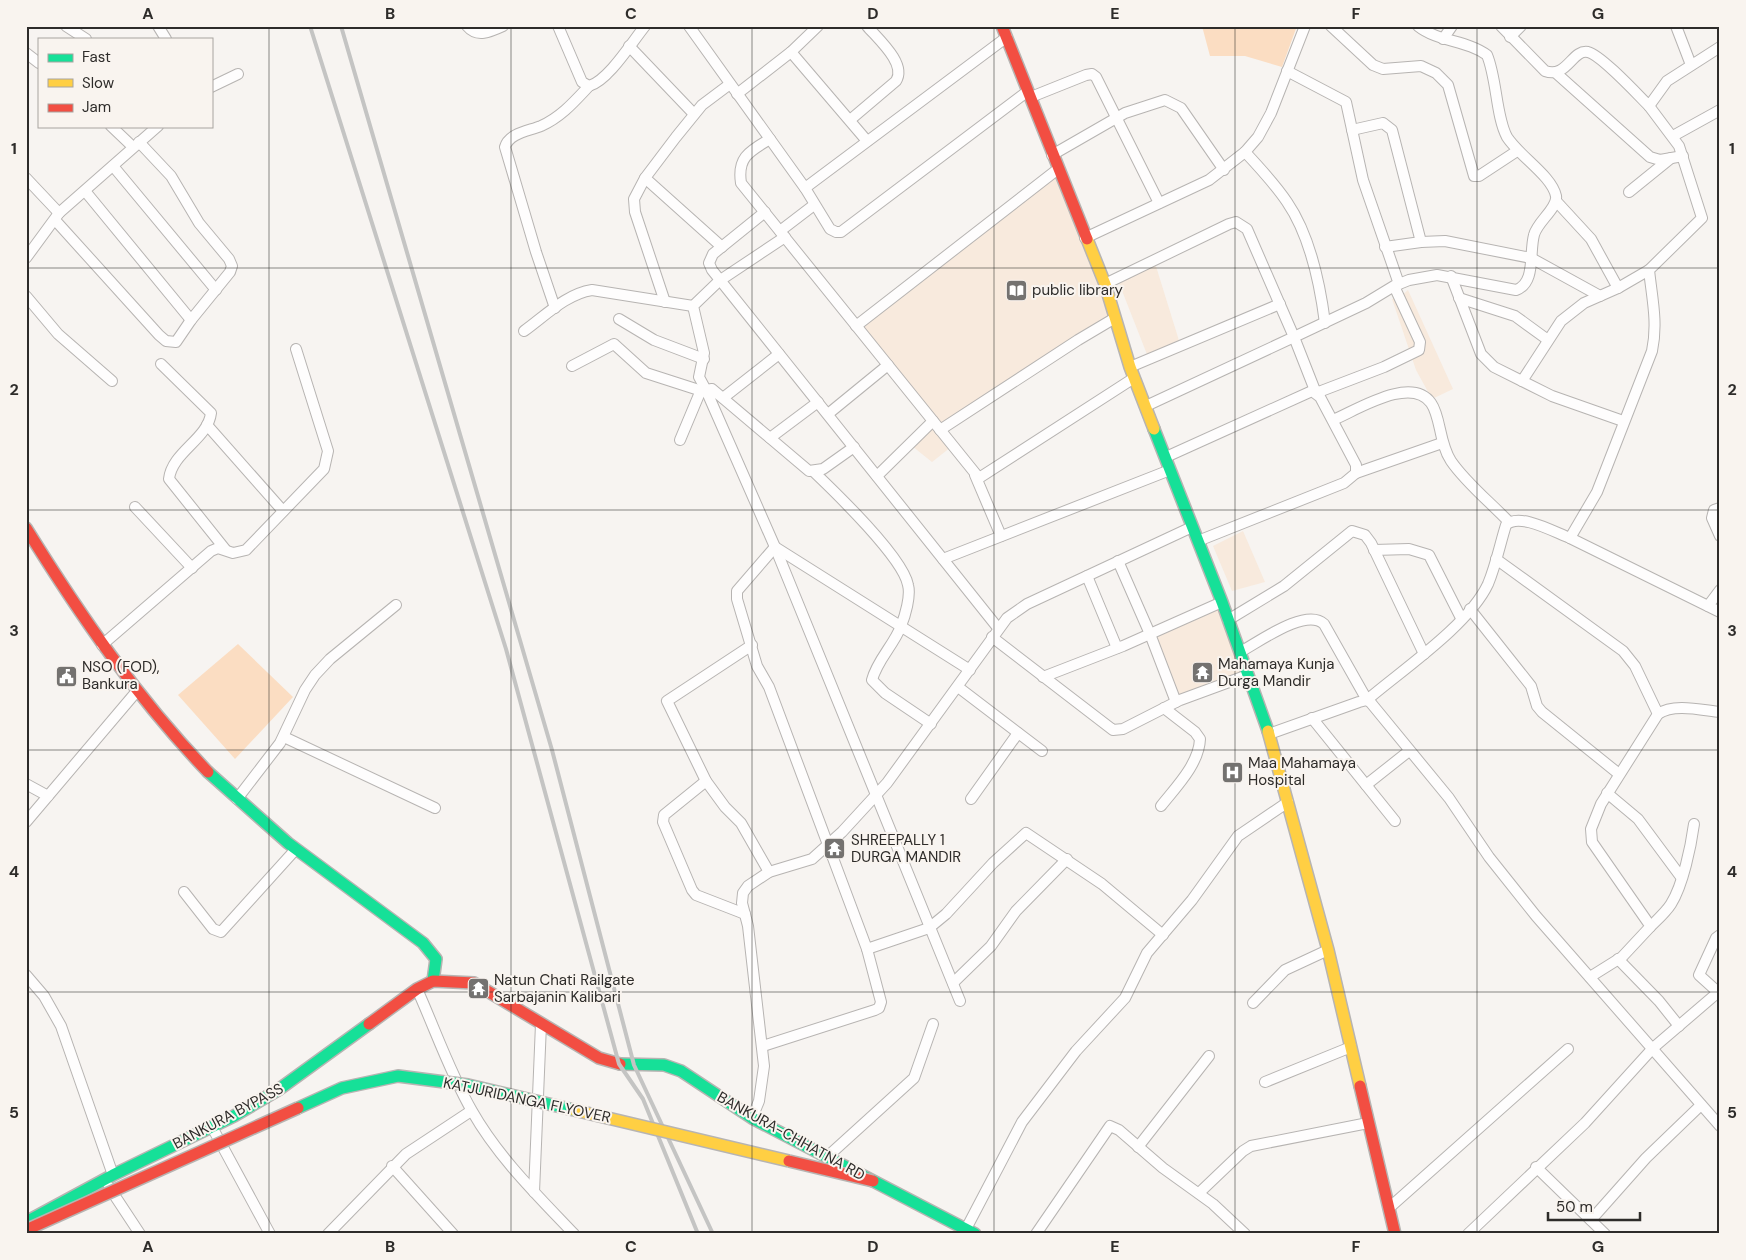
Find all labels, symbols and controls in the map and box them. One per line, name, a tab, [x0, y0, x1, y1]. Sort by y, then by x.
text: A	[142, 3, 154, 24]
text: B	[385, 3, 395, 24]
text: C	[625, 3, 637, 24]
text: D	[867, 3, 879, 24]
text: E	[1110, 3, 1120, 24]
text: F	[1352, 3, 1361, 24]
text: G	[1592, 3, 1604, 24]
legend	[38, 38, 212, 128]
text: Fast	[82, 47, 111, 67]
text: Slow	[82, 73, 115, 93]
text: Jam	[82, 97, 111, 117]
text: 1	[11, 138, 17, 159]
text: 1	[1729, 138, 1735, 159]
library icon: public library	[1004, 278, 1028, 302]
place label: public library	[1032, 280, 1123, 300]
text: 2	[9, 379, 19, 400]
text: 2	[1727, 379, 1737, 400]
text: 3	[9, 620, 19, 641]
text: 3	[1727, 620, 1737, 641]
place label: Mahamaya Kunja Durga Mandir	[1218, 654, 1334, 691]
place label: NSO (FOD), Bankura	[82, 657, 160, 694]
temple icon: Mahamaya Kunja Durga Mandir	[1190, 661, 1214, 685]
public building icon: NSO (FOD), Bankura	[54, 664, 78, 688]
place label: Maa Mahamaya Hospital	[1248, 753, 1356, 790]
hospital icon: Maa Mahamaya Hospital	[1220, 760, 1244, 784]
place label: SHREEPALLY 1 DURGA MANDIR	[851, 830, 961, 867]
temple icon: SHREEPALLY 1 DURGA MANDIR	[823, 837, 847, 861]
text: 4	[9, 861, 19, 882]
text: 4	[1727, 861, 1737, 882]
place label: Natun Chati Railgate Sarbajanin Kalibari	[494, 970, 635, 1007]
temple icon: Natun Chati Railgate Sarbajanin Kalibari	[466, 977, 490, 1001]
street label: KATJURIDANGA FLYOVER	[441, 1072, 613, 1128]
street label: BANKURA BYPASS	[169, 1078, 287, 1154]
street label: BANKURA-CHHATNA RD	[713, 1087, 869, 1185]
text: 5	[9, 1102, 19, 1123]
text: 5	[1727, 1102, 1737, 1123]
scale bar	[1548, 1190, 1641, 1222]
text: 50 m	[1556, 1197, 1593, 1217]
text: A	[142, 1236, 154, 1257]
text: B	[385, 1236, 395, 1257]
text: C	[625, 1236, 637, 1257]
text: D	[867, 1236, 879, 1257]
text: E	[1110, 1236, 1120, 1257]
text: F	[1352, 1236, 1361, 1257]
text: G	[1592, 1236, 1604, 1257]

